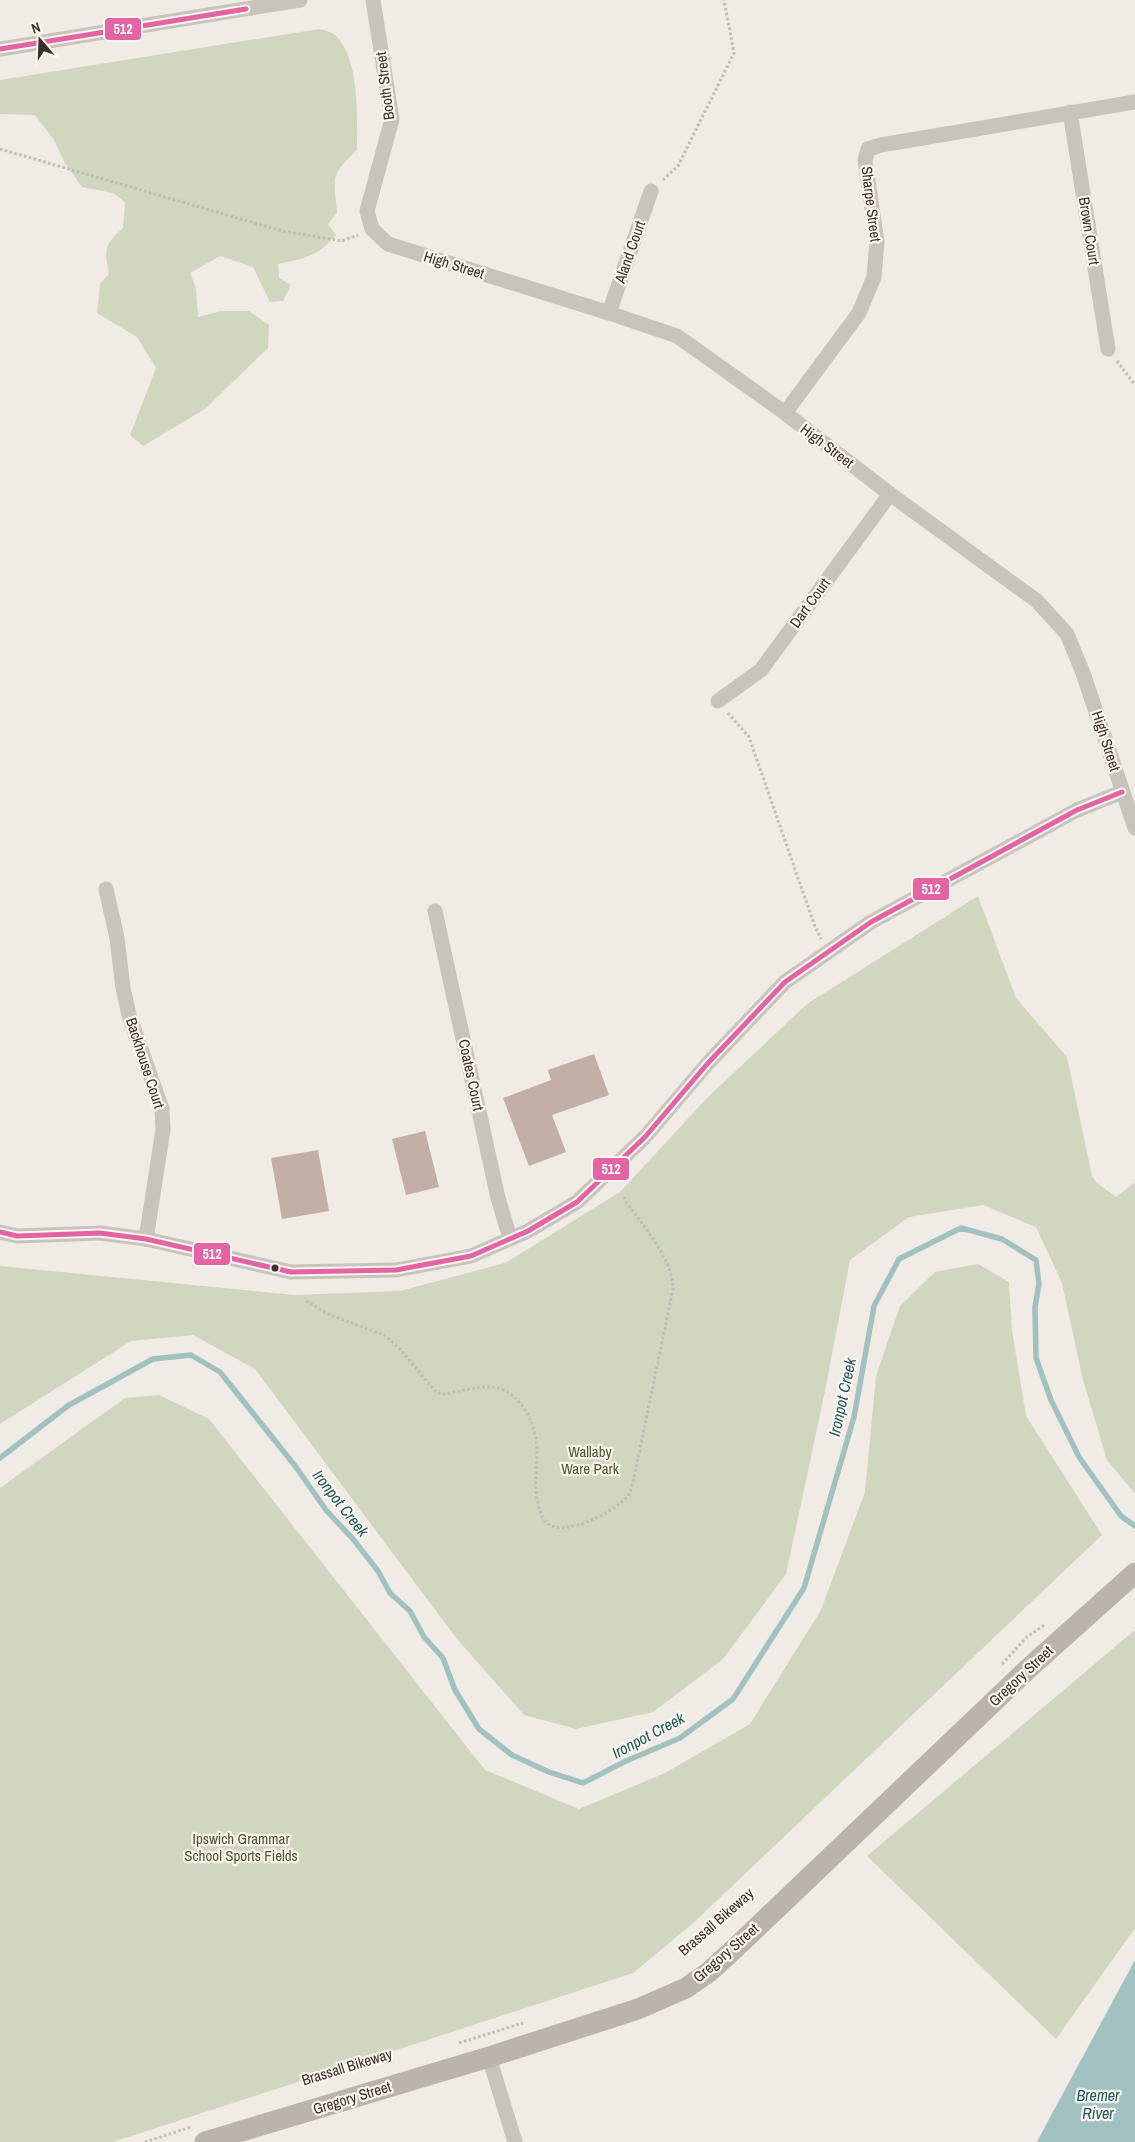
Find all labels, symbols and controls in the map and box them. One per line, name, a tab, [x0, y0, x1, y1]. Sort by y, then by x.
north arrow	[15, 15, 65, 65]
line badge: 512	[104, 17, 142, 41]
text: N	[29, 18, 43, 38]
text: 512	[113, 20, 133, 38]
street label: Booth Street	[370, 50, 399, 121]
street label: Sharpe Street	[856, 165, 887, 243]
street label: Brown Court	[1074, 196, 1105, 267]
street label: Aland Court	[609, 217, 650, 287]
street label: High Street	[421, 245, 488, 284]
street label: High Street	[796, 418, 859, 473]
street label: Dart Court	[784, 573, 835, 632]
street label: High Street	[1087, 708, 1126, 774]
line badge: 512	[912, 877, 950, 901]
text: 512	[921, 880, 941, 898]
street label: Backhouse Court	[121, 1015, 170, 1112]
street label: Coates Court	[454, 1037, 489, 1113]
line badge: 512	[592, 1157, 630, 1181]
text: 512	[601, 1160, 621, 1178]
line badge: 512	[193, 1242, 231, 1266]
text: 512	[202, 1245, 222, 1263]
unlabelled marker	[270, 1263, 280, 1273]
water label: Ironpot Creek	[823, 1355, 861, 1438]
park label: Wallaby Ware Park	[561, 1441, 620, 1479]
water label: Ironpot Creek	[308, 1465, 374, 1541]
street label: Gregory Street	[984, 1640, 1058, 1711]
water label: Ironpot Creek	[608, 1706, 689, 1763]
park label: Ipswich Grammar School Sports Fields	[184, 1828, 298, 1866]
street label: Brassall Bikeway	[673, 1882, 759, 1960]
street label: Gregory Street	[688, 1918, 763, 1987]
street label: Brassall Bikeway	[299, 2043, 396, 2090]
street label: Gregory Street	[310, 2076, 394, 2119]
water label: Bremer River	[1076, 2084, 1120, 2124]

